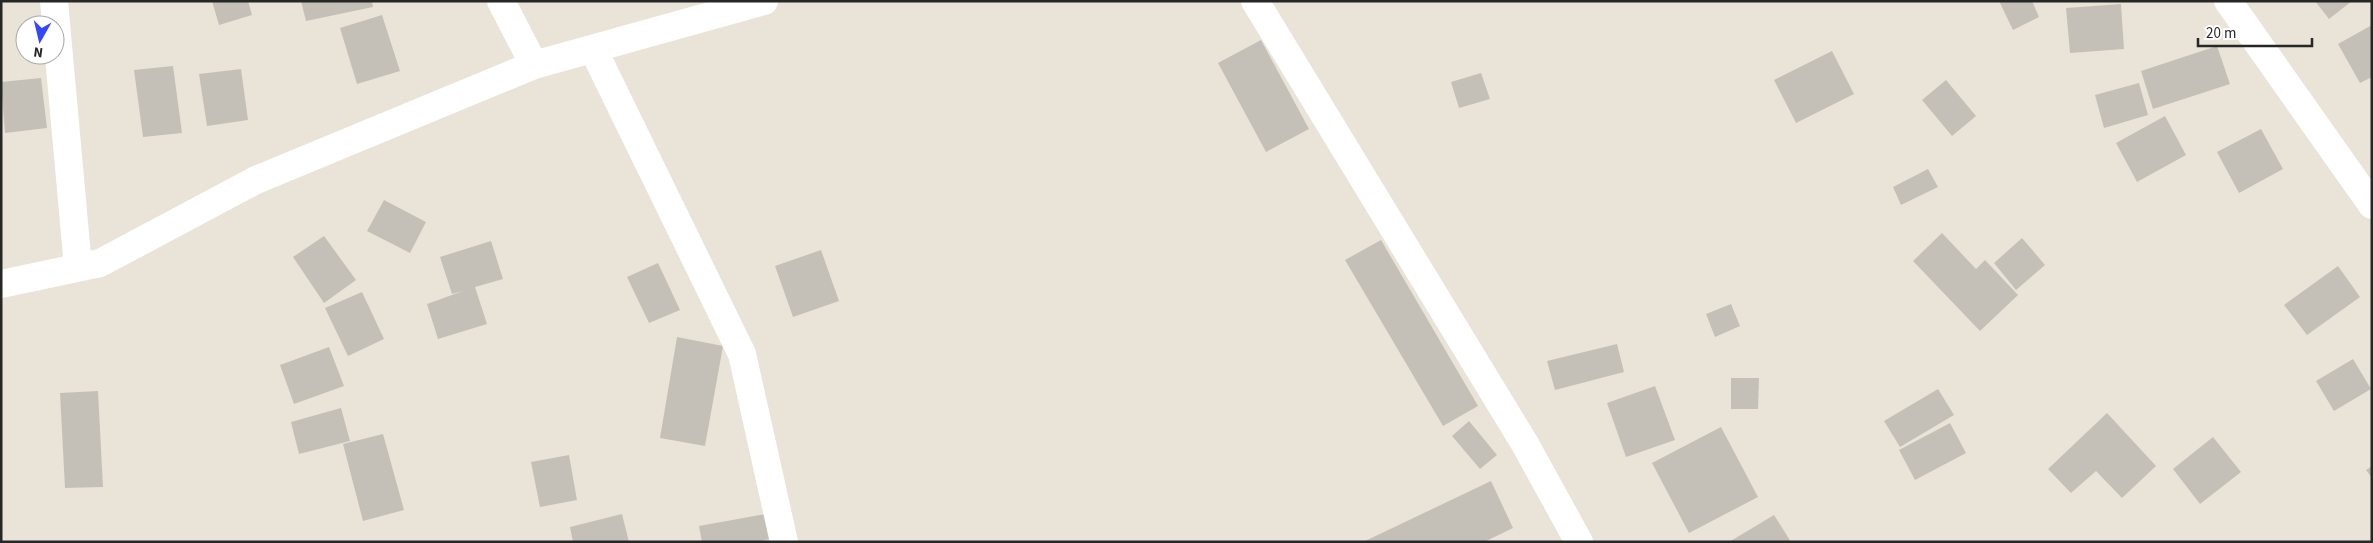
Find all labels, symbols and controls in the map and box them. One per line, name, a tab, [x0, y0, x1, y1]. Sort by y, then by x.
north arrow	[15, 15, 65, 65]
scale bar	[2198, 15, 2312, 47]
text: 20 m	[2206, 23, 2236, 44]
text: N	[32, 41, 44, 62]

